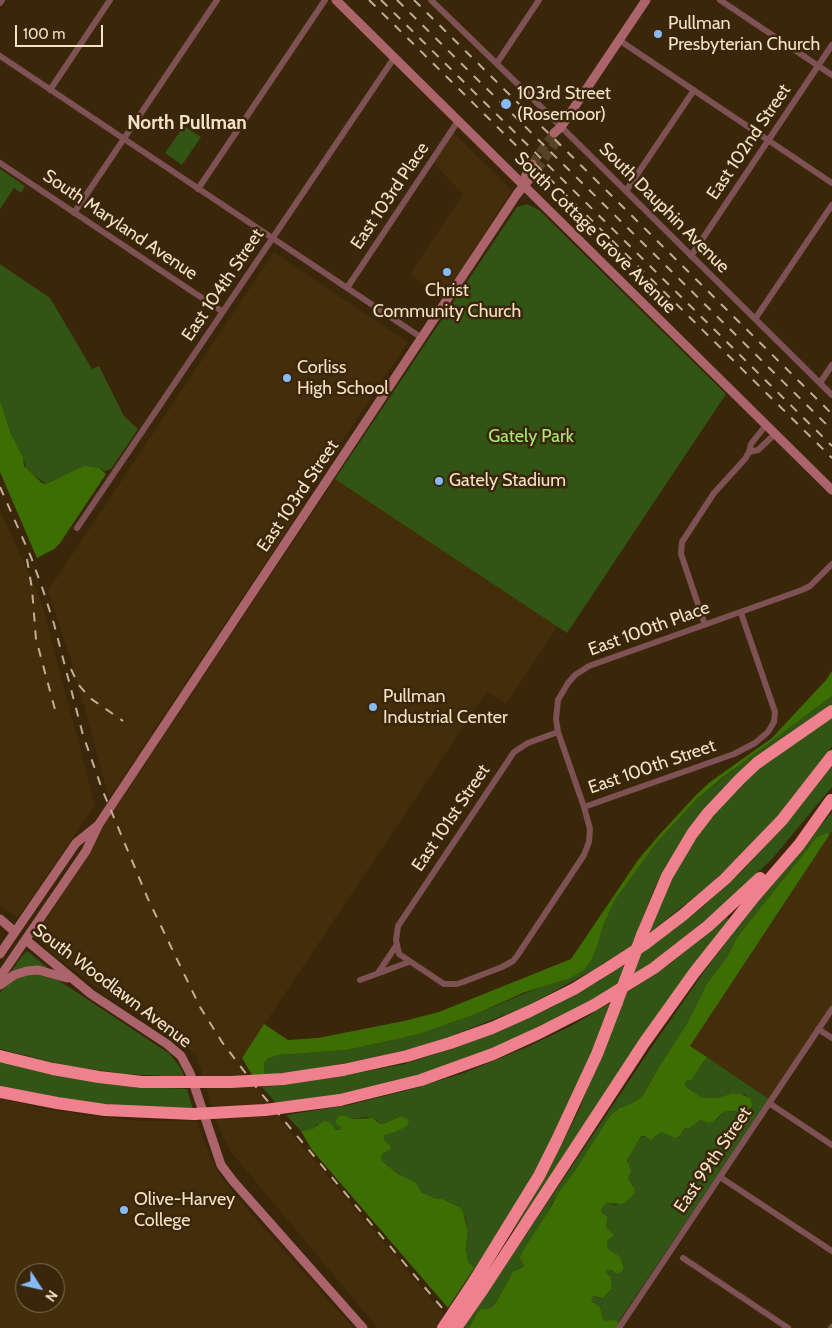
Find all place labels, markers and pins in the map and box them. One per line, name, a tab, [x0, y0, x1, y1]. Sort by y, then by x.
place label: Pullman Presbyterian Church	[668, 13, 820, 56]
marker: Pullman Presbyterian Church	[652, 28, 664, 40]
place label: 103rd Street (Rosemoor)	[517, 83, 611, 126]
marker: 103rd Street (Rosemoor)	[499, 97, 513, 111]
marker: Christ Community Church	[441, 266, 453, 278]
place label: Christ Community Church	[373, 280, 521, 322]
place label: Corliss High School	[297, 357, 389, 399]
marker: Corliss High School	[281, 372, 293, 384]
place label: Gately Stadium	[449, 470, 566, 492]
marker: Gately Stadium	[433, 475, 445, 487]
place label: Pullman Industrial Center	[383, 686, 508, 729]
marker: Pullman Industrial Center	[367, 701, 379, 713]
place label: Olive-Harvey College	[134, 1189, 235, 1232]
marker: Olive-Harvey College	[118, 1204, 130, 1216]

